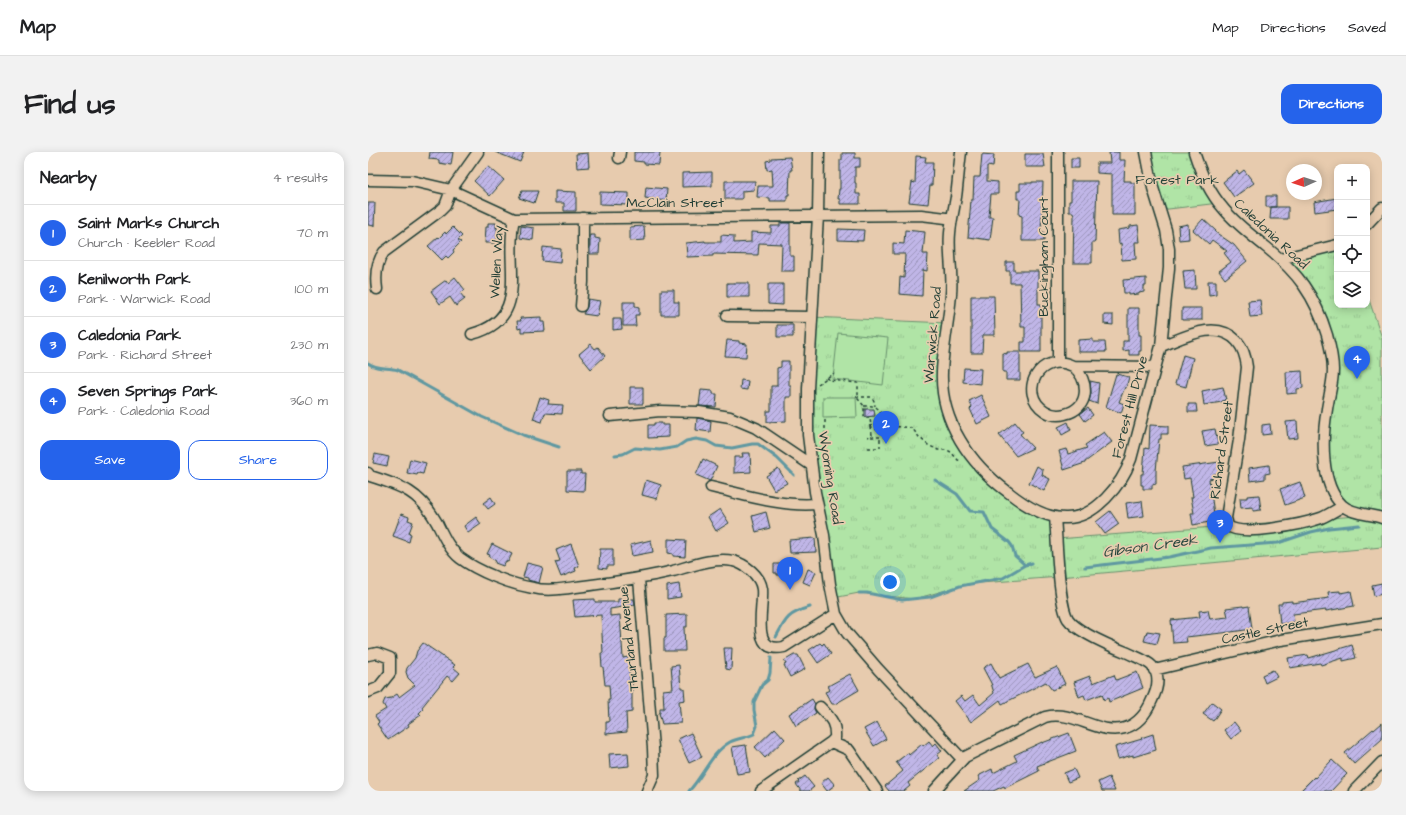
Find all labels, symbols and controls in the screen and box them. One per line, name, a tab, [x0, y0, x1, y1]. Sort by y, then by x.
text: Map	[20, 14, 56, 41]
text: Map	[1212, 18, 1239, 38]
text: Directions	[1261, 18, 1326, 38]
text: Saved	[1348, 18, 1386, 38]
button: Directions	[1281, 84, 1382, 124]
text: Find us	[24, 85, 115, 124]
north arrow	[1286, 164, 1322, 200]
map controls	[1334, 164, 1370, 308]
button: +	[1334, 164, 1370, 200]
text: Nearby	[40, 166, 97, 190]
text: 4 results	[273, 169, 328, 187]
park label: Forest Park	[1135, 170, 1219, 190]
street label: McClain Street	[626, 193, 724, 213]
street label: Caledonia Road	[1229, 194, 1313, 274]
street label: Buckingham Court	[1034, 197, 1054, 317]
button: −	[1334, 200, 1370, 236]
text: Saint Marks Church	[78, 213, 219, 234]
text: 1	[52, 224, 54, 242]
text: 70 m	[296, 224, 328, 242]
street label: Wellen Way	[485, 225, 509, 299]
text: Church · Keebler Road	[78, 234, 215, 252]
button: locate	[1334, 236, 1370, 272]
text: Kenilworth Park	[78, 269, 190, 290]
button: layers	[1334, 272, 1370, 308]
text: 2	[49, 280, 57, 298]
text: 100 m	[295, 280, 328, 298]
street label: Warwick Road	[919, 286, 947, 384]
text: Park · Warwick Road	[78, 290, 210, 308]
text: Caledonia Park	[78, 325, 181, 346]
text: 3	[50, 336, 56, 354]
text: 230 m	[290, 336, 328, 354]
text: Park · Richard Street	[78, 346, 212, 364]
pin: 4	[1344, 346, 1370, 379]
street label: Forest Hill Drive	[1107, 353, 1153, 461]
text: Seven Springs Park	[78, 381, 217, 402]
text: 4	[49, 392, 57, 410]
text: 360 m	[290, 392, 328, 410]
street label: Richard Street	[1205, 399, 1239, 500]
text: Park · Caledonia Road	[78, 402, 209, 420]
pin: 2	[873, 411, 899, 444]
street label: Wyoming Road	[813, 430, 847, 526]
button: Save	[40, 440, 180, 480]
button: Share	[188, 440, 328, 480]
pin: 3	[1207, 510, 1233, 543]
water label: Gibson Creek	[1102, 529, 1199, 563]
pin: 1	[777, 557, 803, 590]
your location	[880, 572, 900, 592]
street label: Thurland Avenue	[614, 585, 644, 692]
street label: Castle Street	[1220, 612, 1311, 650]

